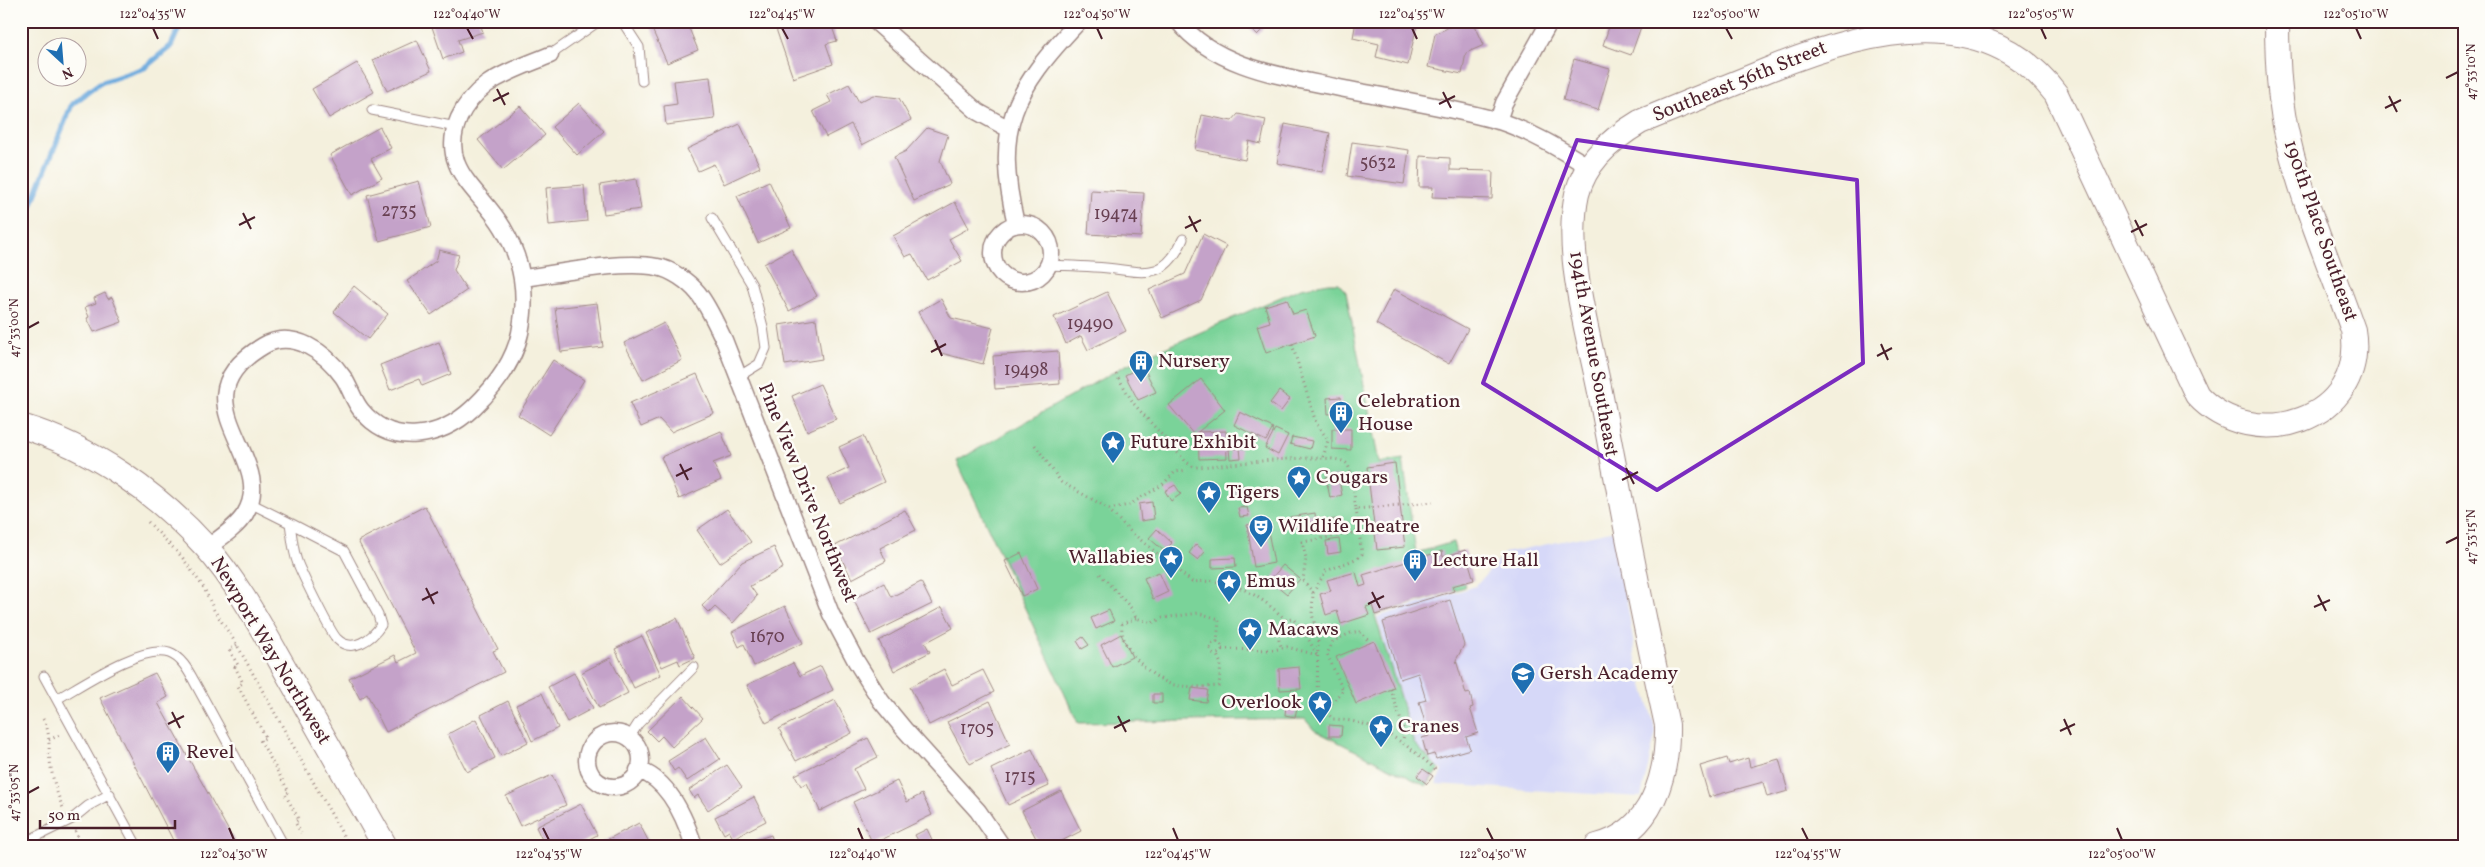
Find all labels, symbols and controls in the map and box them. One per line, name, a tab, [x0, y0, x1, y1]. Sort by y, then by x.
text: 122°04'35"W	[120, 7, 186, 23]
text: 122°04'40"W	[433, 7, 501, 23]
text: 122°04'45"W	[749, 7, 815, 23]
text: 122°04'50"W	[1064, 7, 1130, 23]
text: 122°04'55"W	[1379, 7, 1445, 23]
text: 122°05'00"W	[1692, 7, 1760, 23]
text: 122°05'05"W	[2008, 7, 2074, 23]
text: 122°05'10"W	[2323, 7, 2389, 23]
street label: Southeast 56th Street	[1649, 34, 1831, 130]
north arrow	[38, 38, 88, 88]
text: 47°33'10"N	[2464, 44, 2480, 100]
text: N	[58, 62, 76, 83]
street label: 190th Place Southeast	[2276, 136, 2364, 326]
house number: 5632	[1360, 151, 1396, 176]
house number: 2735	[381, 199, 417, 224]
house number: 19474	[1094, 202, 1138, 227]
street label: 194th Avenue Southeast	[1561, 249, 1625, 459]
text: 47°33'00"N	[7, 298, 23, 358]
house number: 19490	[1067, 312, 1113, 337]
place label: Nursery	[1158, 348, 1230, 376]
building icon: Nursery	[1128, 349, 1154, 383]
house number: 19498	[1004, 358, 1048, 383]
street label: Pine View Drive Northwest	[750, 379, 864, 607]
place label: Celebration House	[1358, 388, 1461, 439]
building icon: Celebration House	[1328, 400, 1354, 434]
place label: Future Exhibit	[1130, 429, 1256, 457]
place icon: Future Exhibit	[1100, 430, 1126, 464]
place label: Cougars	[1316, 464, 1388, 492]
place icon: Cougars	[1286, 465, 1312, 499]
place label: Tigers	[1226, 479, 1279, 507]
place icon: Tigers	[1196, 480, 1222, 514]
text: 47°33'15"N	[2464, 509, 2480, 565]
place label: Wildlife Theatre	[1278, 513, 1420, 541]
theatre icon: Wildlife Theatre	[1248, 514, 1274, 548]
place label: Wallabies	[1068, 544, 1154, 572]
place icon: Wallabies	[1158, 545, 1184, 579]
place label: Lecture Hall	[1432, 547, 1539, 575]
building icon: Lecture Hall	[1402, 548, 1428, 582]
street label: Newport Way Northwest	[203, 552, 337, 750]
place label: Emus	[1246, 568, 1296, 596]
place icon: Emus	[1216, 569, 1242, 603]
place label: Macaws	[1268, 616, 1339, 644]
place icon: Macaws	[1237, 617, 1263, 651]
house number: 1670	[750, 625, 785, 650]
place label: Gersh Academy	[1540, 660, 1678, 688]
school or university icon: Gersh Academy	[1510, 661, 1536, 695]
place label: Overlook	[1221, 689, 1302, 717]
place icon: Overlook	[1307, 690, 1333, 724]
place label: Cranes	[1398, 713, 1459, 741]
place icon: Cranes	[1368, 714, 1394, 748]
house number: 1705	[960, 717, 994, 742]
place label: Revel	[186, 739, 234, 767]
building icon: Revel	[155, 740, 181, 774]
text: 47°33'05"N	[7, 764, 23, 822]
house number: 1715	[1004, 765, 1036, 790]
scale bar	[40, 797, 175, 829]
text: 50 m	[48, 806, 80, 827]
text: 122°04'30"W	[200, 847, 268, 863]
text: 122°04'35"W	[516, 847, 582, 863]
text: 122°04'40"W	[829, 847, 897, 863]
text: 122°04'45"W	[1145, 847, 1211, 863]
text: 122°04'50"W	[1460, 847, 1526, 863]
text: 122°04'55"W	[1775, 847, 1841, 863]
text: 122°05'00"W	[2088, 847, 2156, 863]

